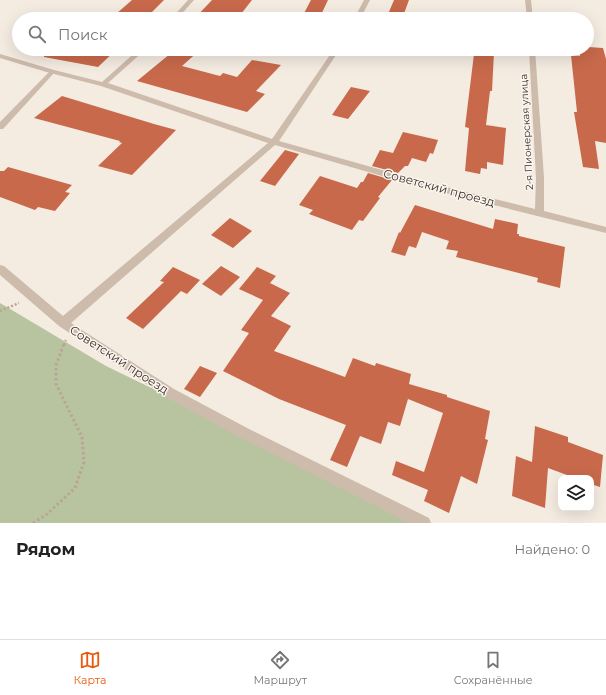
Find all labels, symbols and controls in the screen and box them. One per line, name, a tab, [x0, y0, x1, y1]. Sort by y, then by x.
search box	[12, 12, 594, 56]
icon: search	[26, 23, 48, 45]
text: Поиск	[58, 25, 107, 44]
street label: 2-я Пионерская улица	[517, 74, 536, 190]
street label: Советский проезд	[382, 165, 497, 210]
street label: Советский проезд	[67, 322, 172, 397]
map controls	[558, 475, 594, 511]
button: layers	[558, 475, 594, 511]
text: Рядом	[16, 539, 75, 559]
text: Найдено: 0	[514, 541, 590, 557]
tab: Карта	[73, 649, 106, 687]
tab: Маршрут	[253, 649, 307, 687]
tab: Сохранённые	[454, 649, 533, 687]

